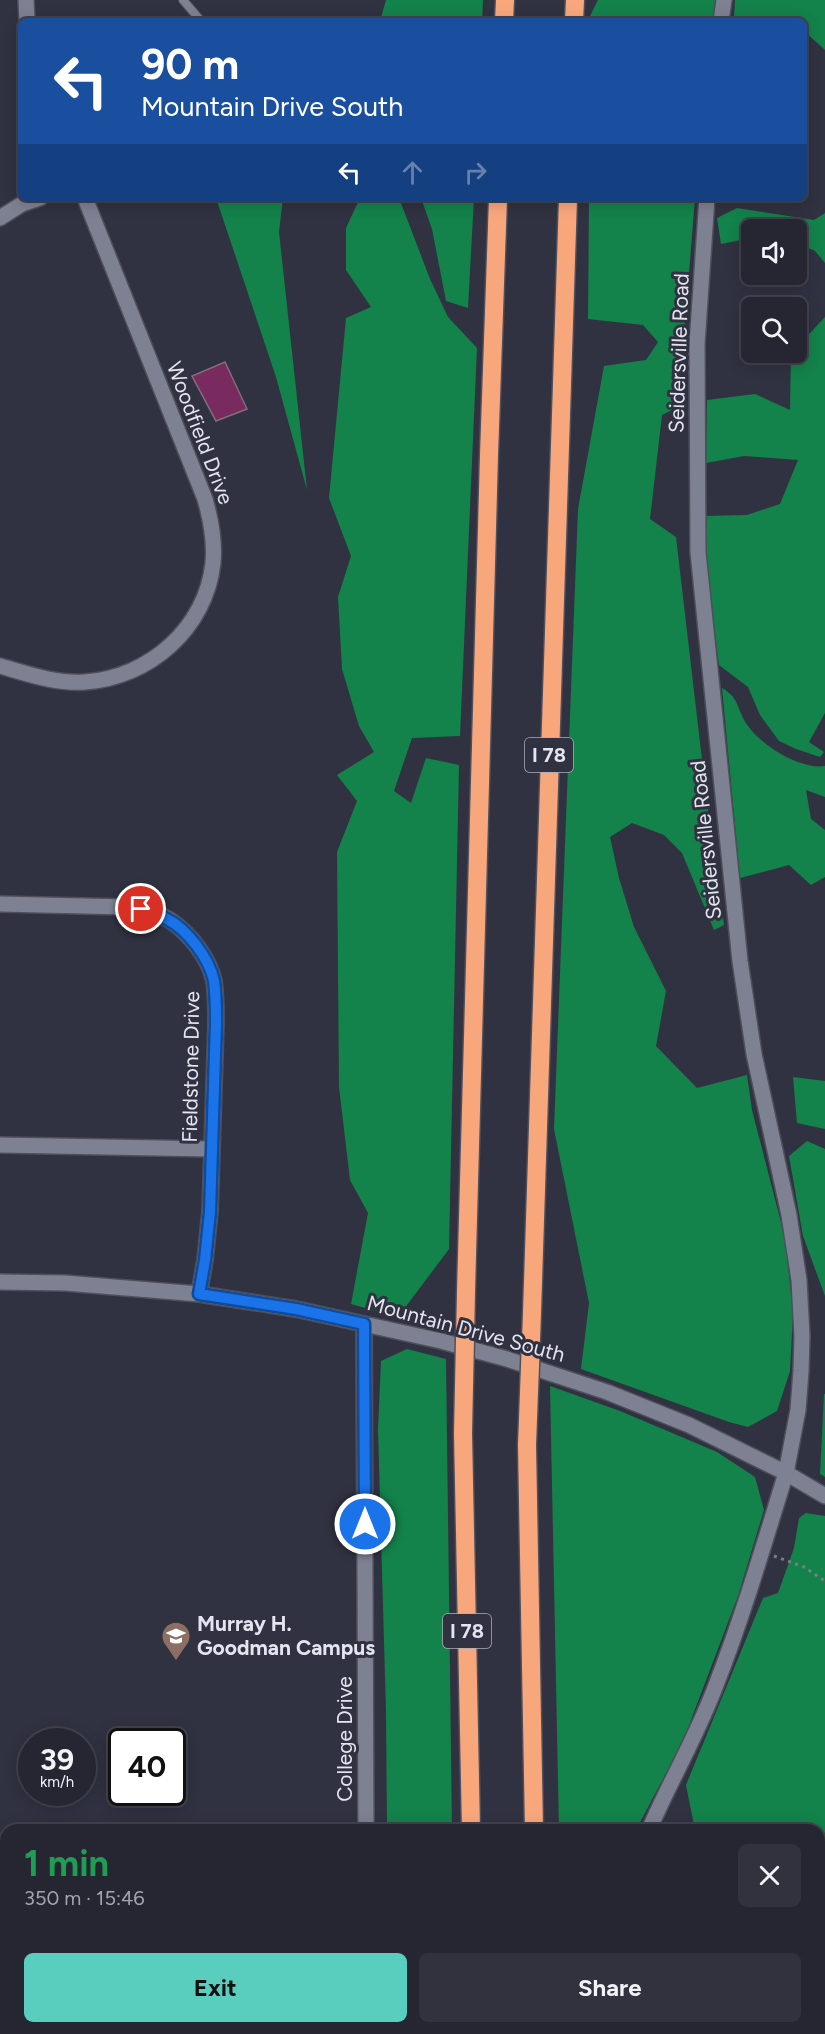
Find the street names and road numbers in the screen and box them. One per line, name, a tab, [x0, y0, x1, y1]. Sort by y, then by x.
street label: Seidersville Road	[663, 273, 694, 433]
street label: Woodfield Drive	[162, 358, 239, 508]
road number: I 78	[525, 738, 573, 772]
street label: Seidersville Road	[685, 759, 726, 921]
street label: Fieldstone Drive	[177, 991, 204, 1143]
street label: Mountain Drive South	[364, 1290, 568, 1367]
road number: I 78	[443, 1614, 491, 1648]
street label: College Drive	[332, 1676, 357, 1802]

